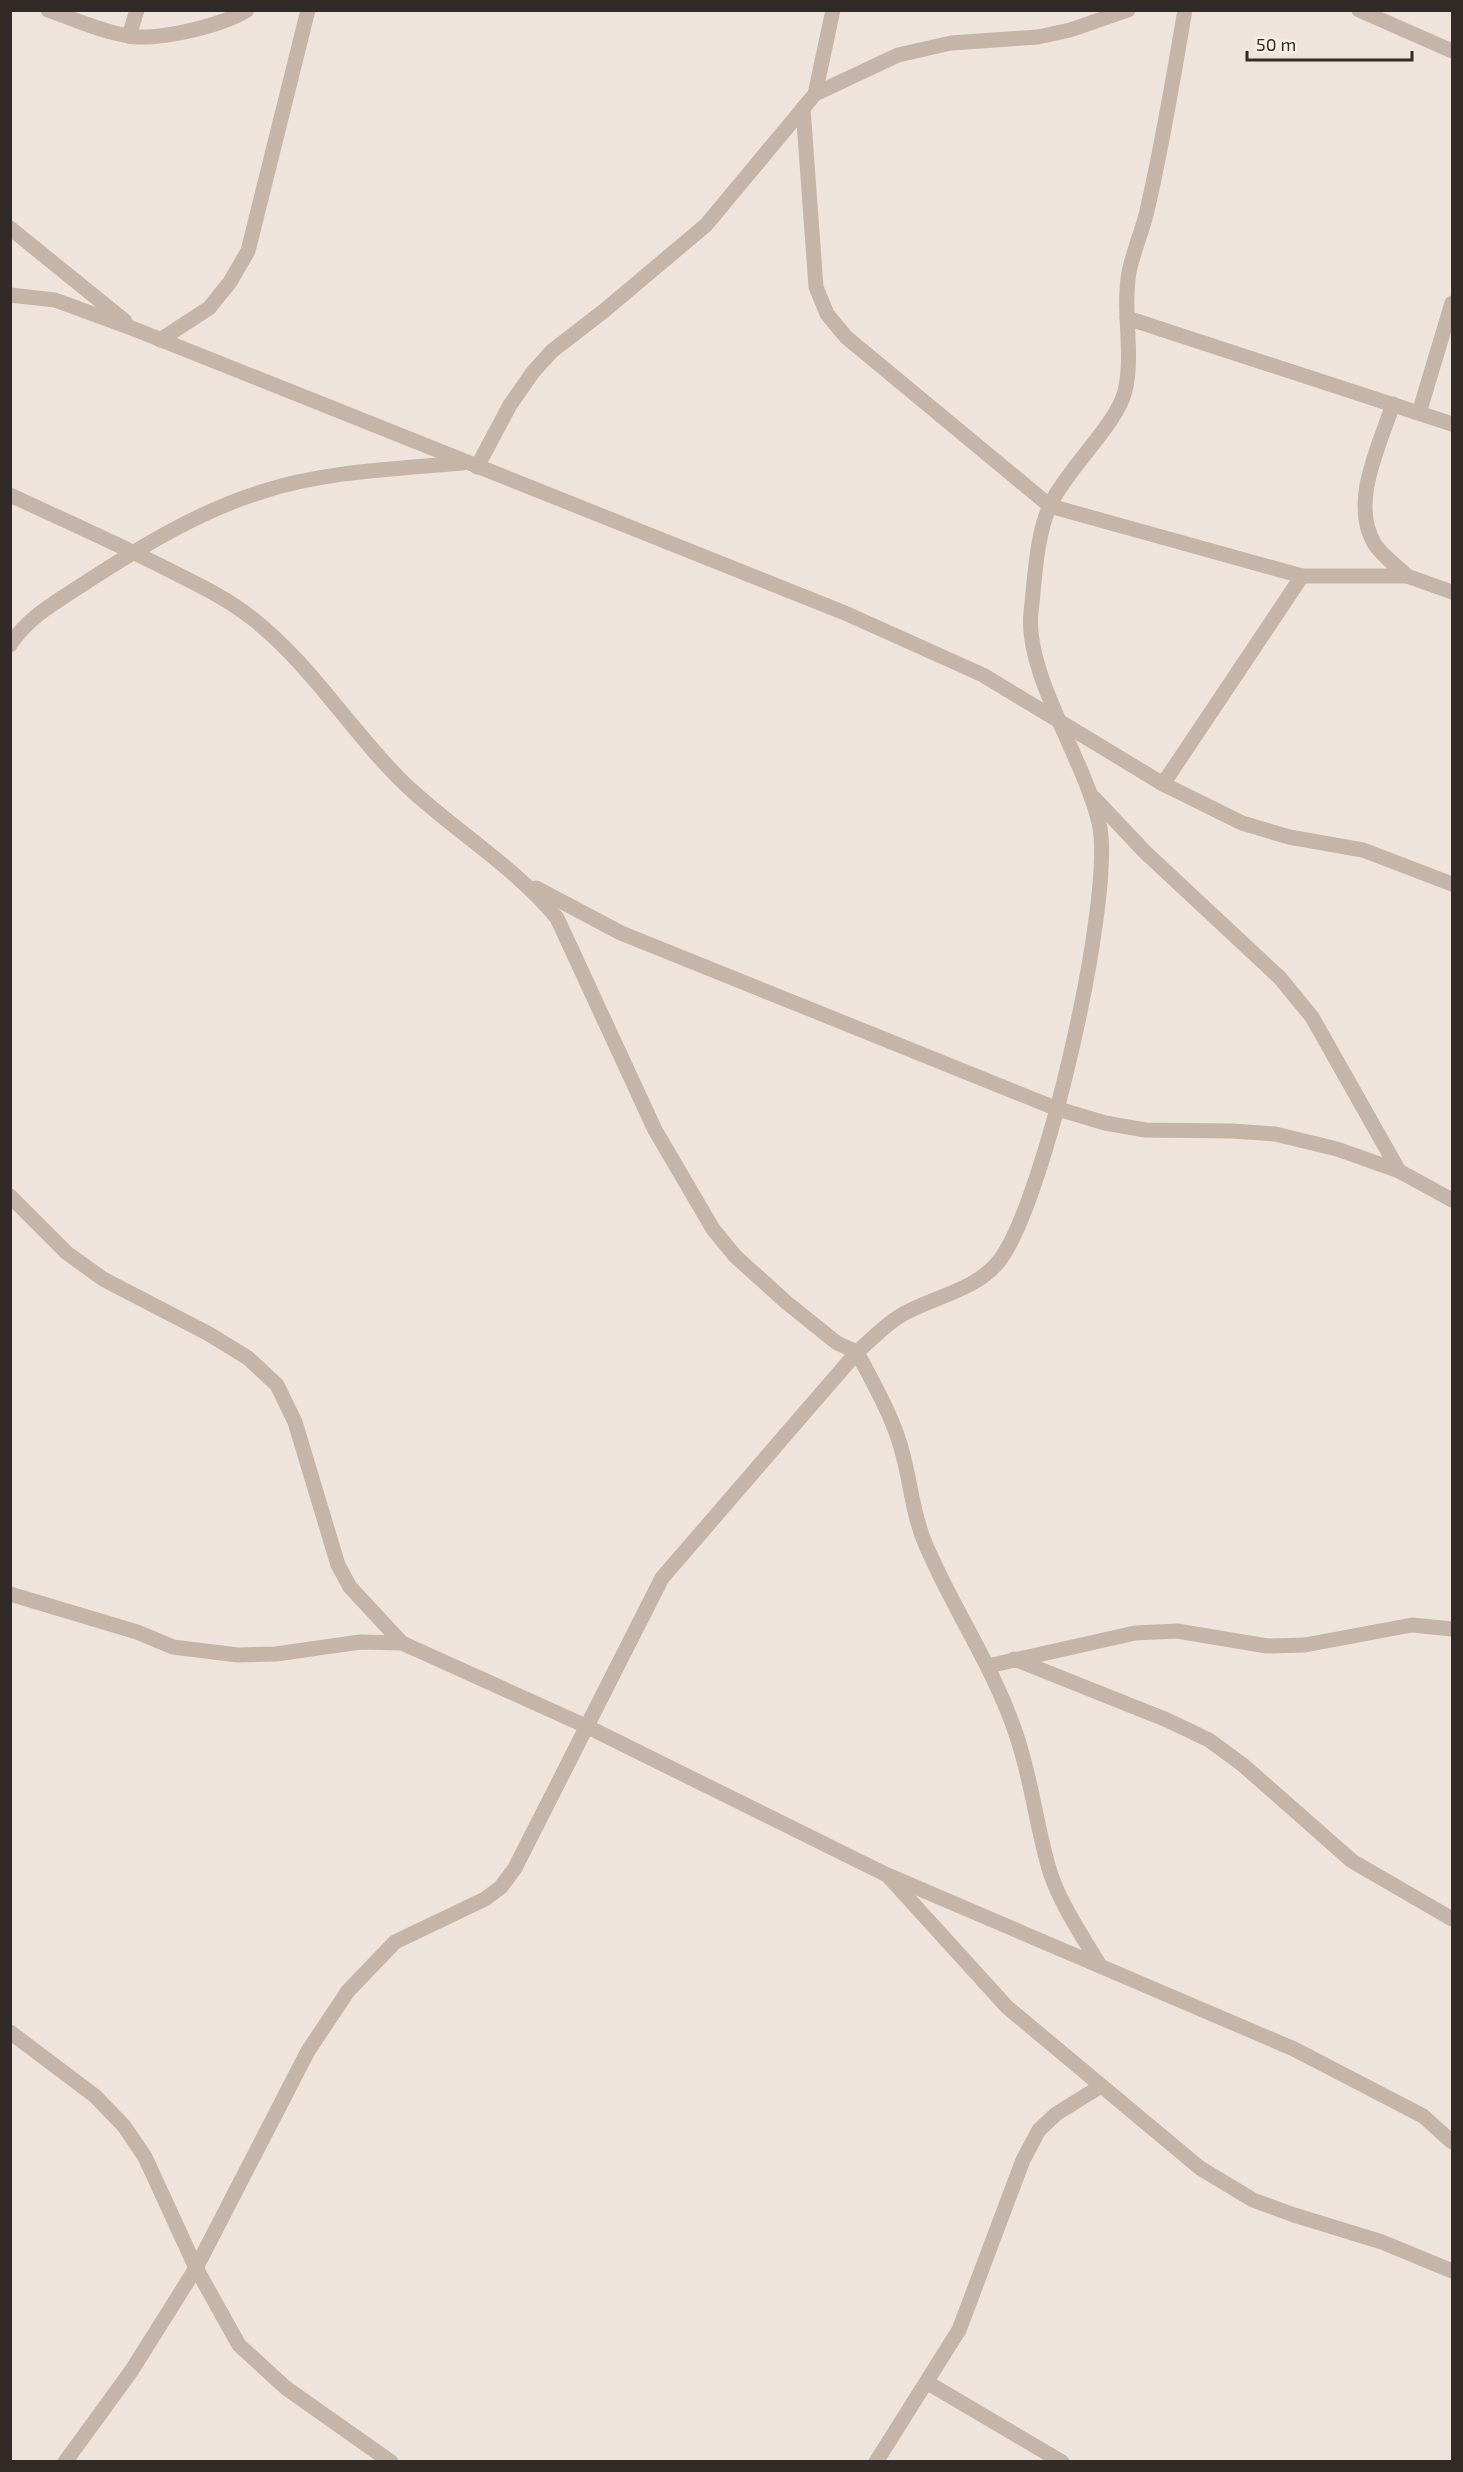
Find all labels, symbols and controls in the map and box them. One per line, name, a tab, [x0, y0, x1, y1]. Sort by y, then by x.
scale bar	[1247, 24, 1412, 62]
text: 50 m	[1256, 33, 1296, 55]

